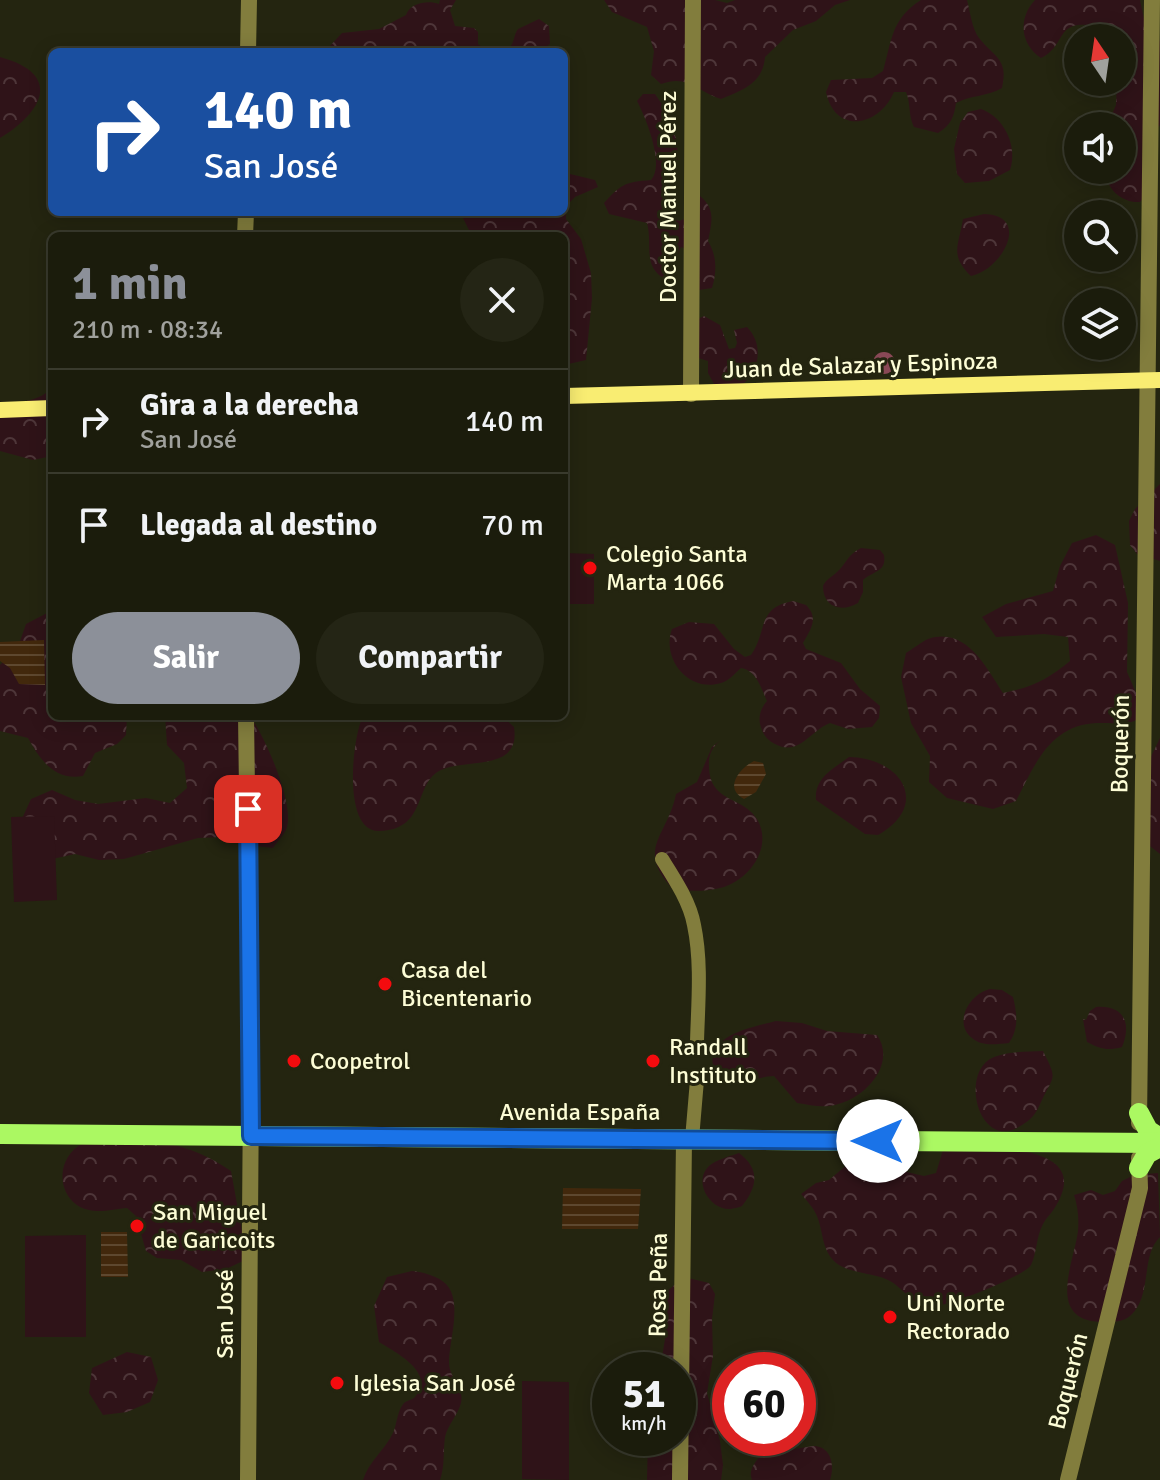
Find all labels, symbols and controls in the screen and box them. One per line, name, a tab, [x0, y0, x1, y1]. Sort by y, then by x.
north arrow	[1064, 24, 1136, 96]
map controls	[1064, 24, 1136, 360]
text: 140 m	[204, 75, 352, 144]
icon: right	[72, 80, 176, 184]
street label: Doctor Manuel Pérez	[653, 91, 683, 303]
button: sound	[1064, 112, 1136, 184]
text: San José	[204, 144, 338, 189]
button: search	[1064, 200, 1136, 272]
text: 1 min	[72, 254, 188, 313]
button: close	[460, 258, 544, 342]
button: layers	[1064, 288, 1136, 360]
text: 210 m · 08:34	[72, 314, 223, 346]
street label: Juan de Salazar y Espinoza	[724, 345, 998, 385]
text: Gira a la derecha	[140, 387, 359, 424]
icon: right	[72, 399, 116, 443]
text: 140 m	[465, 403, 544, 440]
text: San José	[140, 424, 237, 456]
icon: arrive	[72, 503, 116, 547]
text: Llegada al destino	[140, 507, 377, 544]
text: 70 m	[481, 507, 544, 544]
place label: Colegio Santa Marta 1066	[606, 539, 748, 597]
marker: Colegio Santa Marta 1066	[581, 559, 599, 577]
button: Salir	[72, 612, 300, 704]
button: Compartir	[316, 612, 544, 704]
street label: Boquerón	[1104, 694, 1136, 794]
pin	[214, 775, 282, 843]
icon: arrive	[226, 787, 270, 831]
place label: Casa del Bicentenario	[401, 955, 532, 1013]
marker: Casa del Bicentenario	[376, 975, 394, 993]
place label: Randall Instituto	[669, 1032, 757, 1090]
place label: Coopetrol	[310, 1046, 410, 1076]
marker: Coopetrol	[285, 1052, 303, 1070]
marker: Randall Instituto	[644, 1052, 662, 1070]
street label: Avenida España	[500, 1097, 660, 1127]
position arrow	[836, 1099, 920, 1183]
place label: San Miguel de Garicoits	[153, 1197, 275, 1255]
marker: San Miguel de Garicoits	[128, 1217, 146, 1235]
street label: Rosa Peña	[642, 1232, 674, 1338]
street label: San José	[210, 1269, 240, 1359]
place label: Uni Norte Rectorado	[906, 1288, 1010, 1346]
marker: Uni Norte Rectorado	[881, 1308, 899, 1326]
street label: Boquerón	[1042, 1329, 1094, 1433]
speed limit sign: 60	[712, 1352, 816, 1456]
place label: Iglesia San José	[353, 1368, 516, 1398]
text: 51	[622, 1369, 666, 1419]
marker: Iglesia San José	[328, 1374, 346, 1392]
text: km/h	[621, 1411, 667, 1436]

